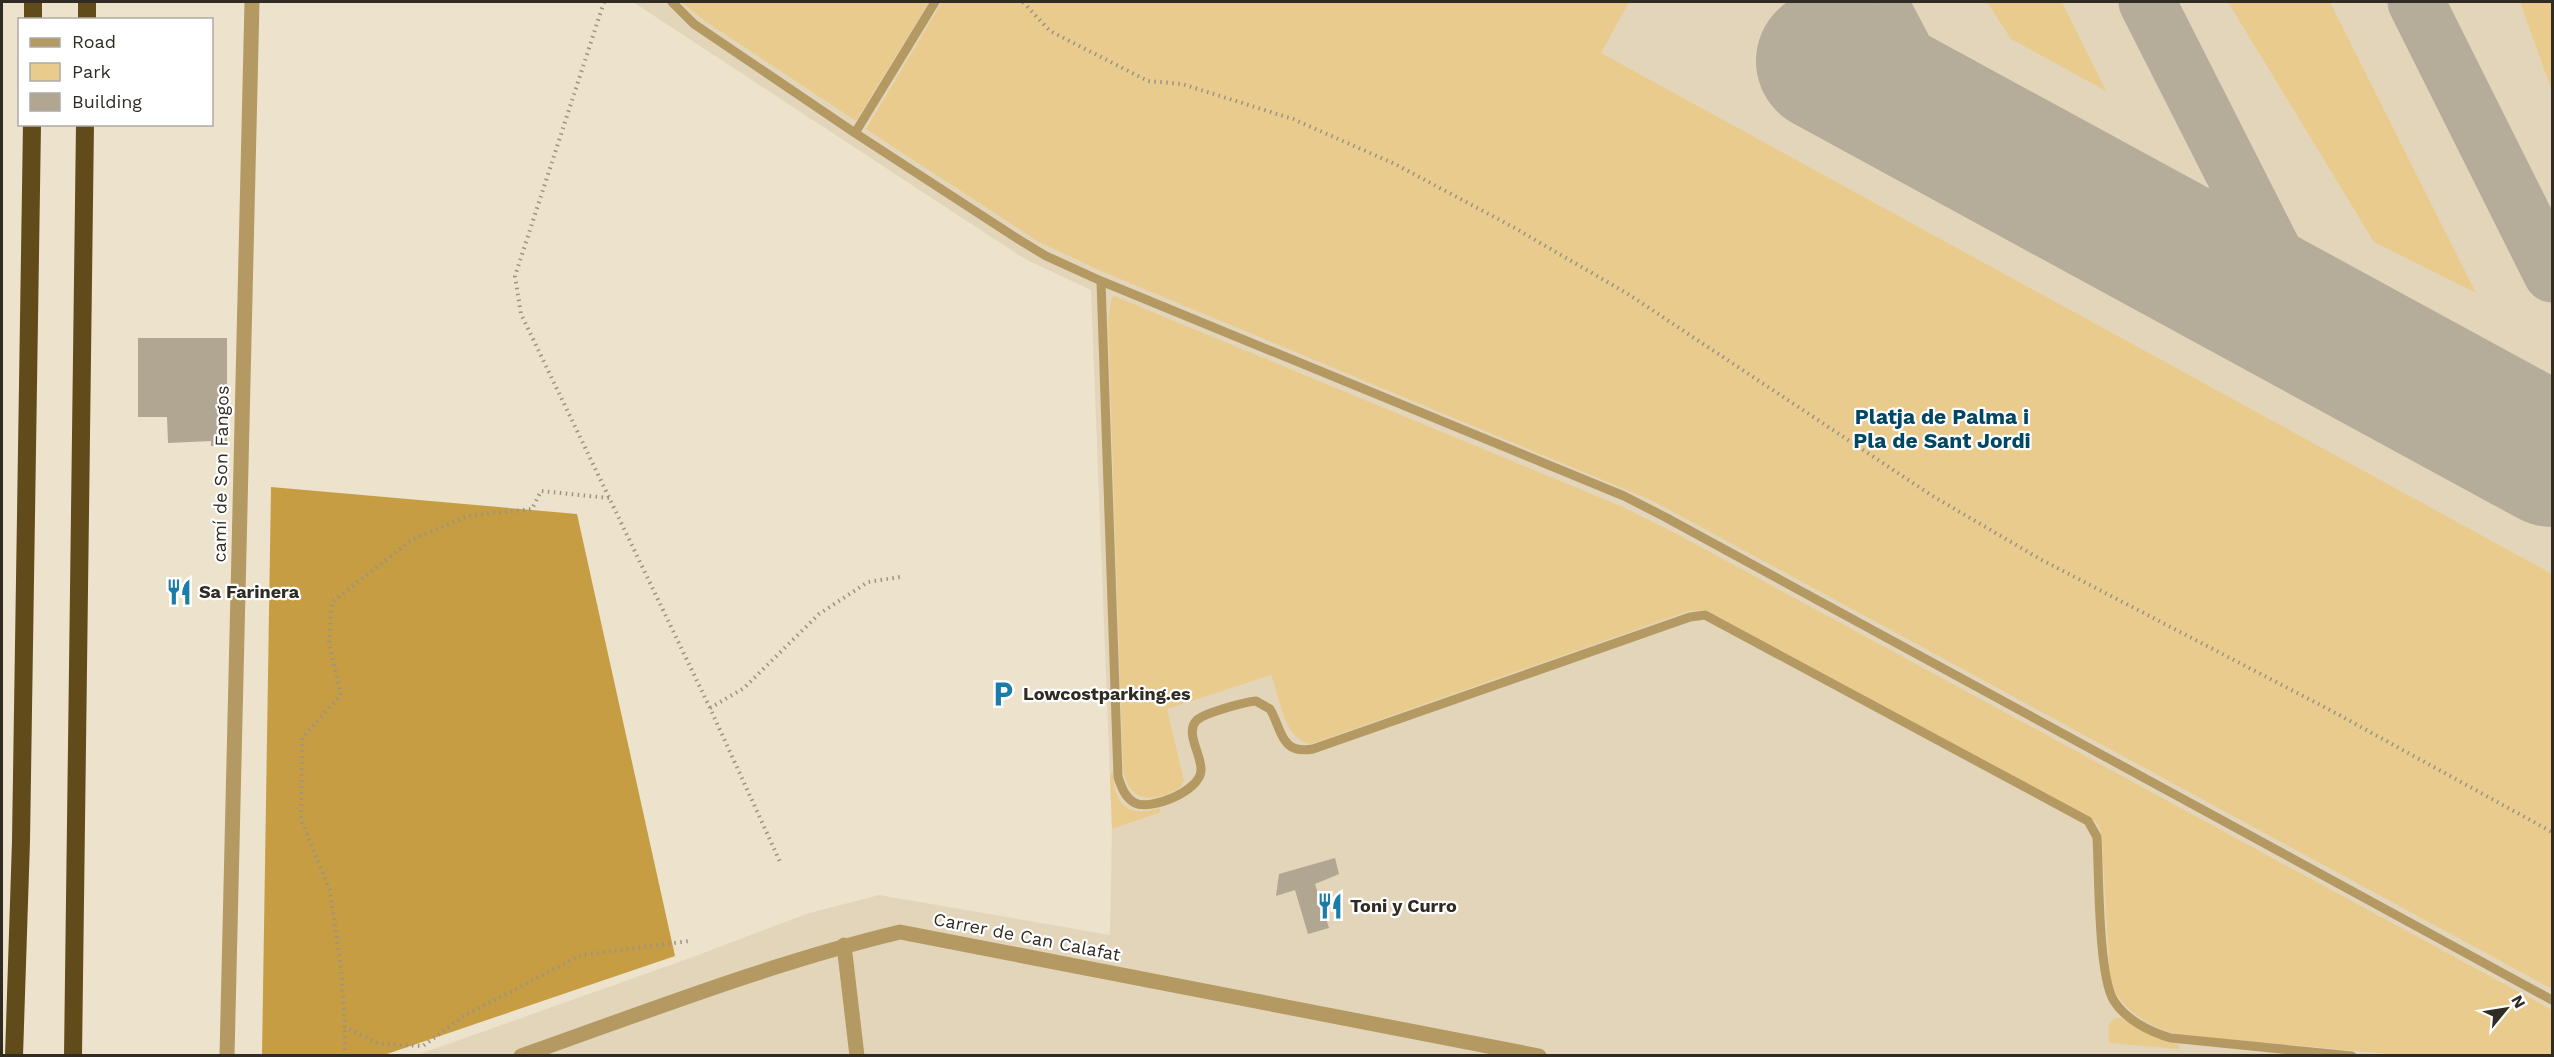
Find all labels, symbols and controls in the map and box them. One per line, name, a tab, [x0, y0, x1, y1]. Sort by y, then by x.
legend	[18, 18, 213, 126]
text: Road	[72, 31, 116, 52]
text: Park	[72, 61, 111, 82]
text: Building	[72, 91, 142, 112]
street label: camí de Son Fangos	[208, 385, 233, 563]
district label: Platja de Palma i Pla de Sant Jordi	[1853, 404, 2031, 453]
restaurant icon: Sa Farinera	[164, 577, 194, 607]
place label: Sa Farinera	[199, 581, 300, 602]
parking icon: Lowcostparking.es	[988, 679, 1018, 709]
place label: Lowcostparking.es	[1023, 683, 1191, 704]
restaurant icon: Toni y Curro	[1315, 891, 1345, 921]
place label: Toni y Curro	[1350, 895, 1457, 916]
street label: Carrer de Can Calafat	[932, 908, 1123, 965]
north arrow	[2476, 979, 2536, 1039]
text: N	[2507, 992, 2530, 1012]

